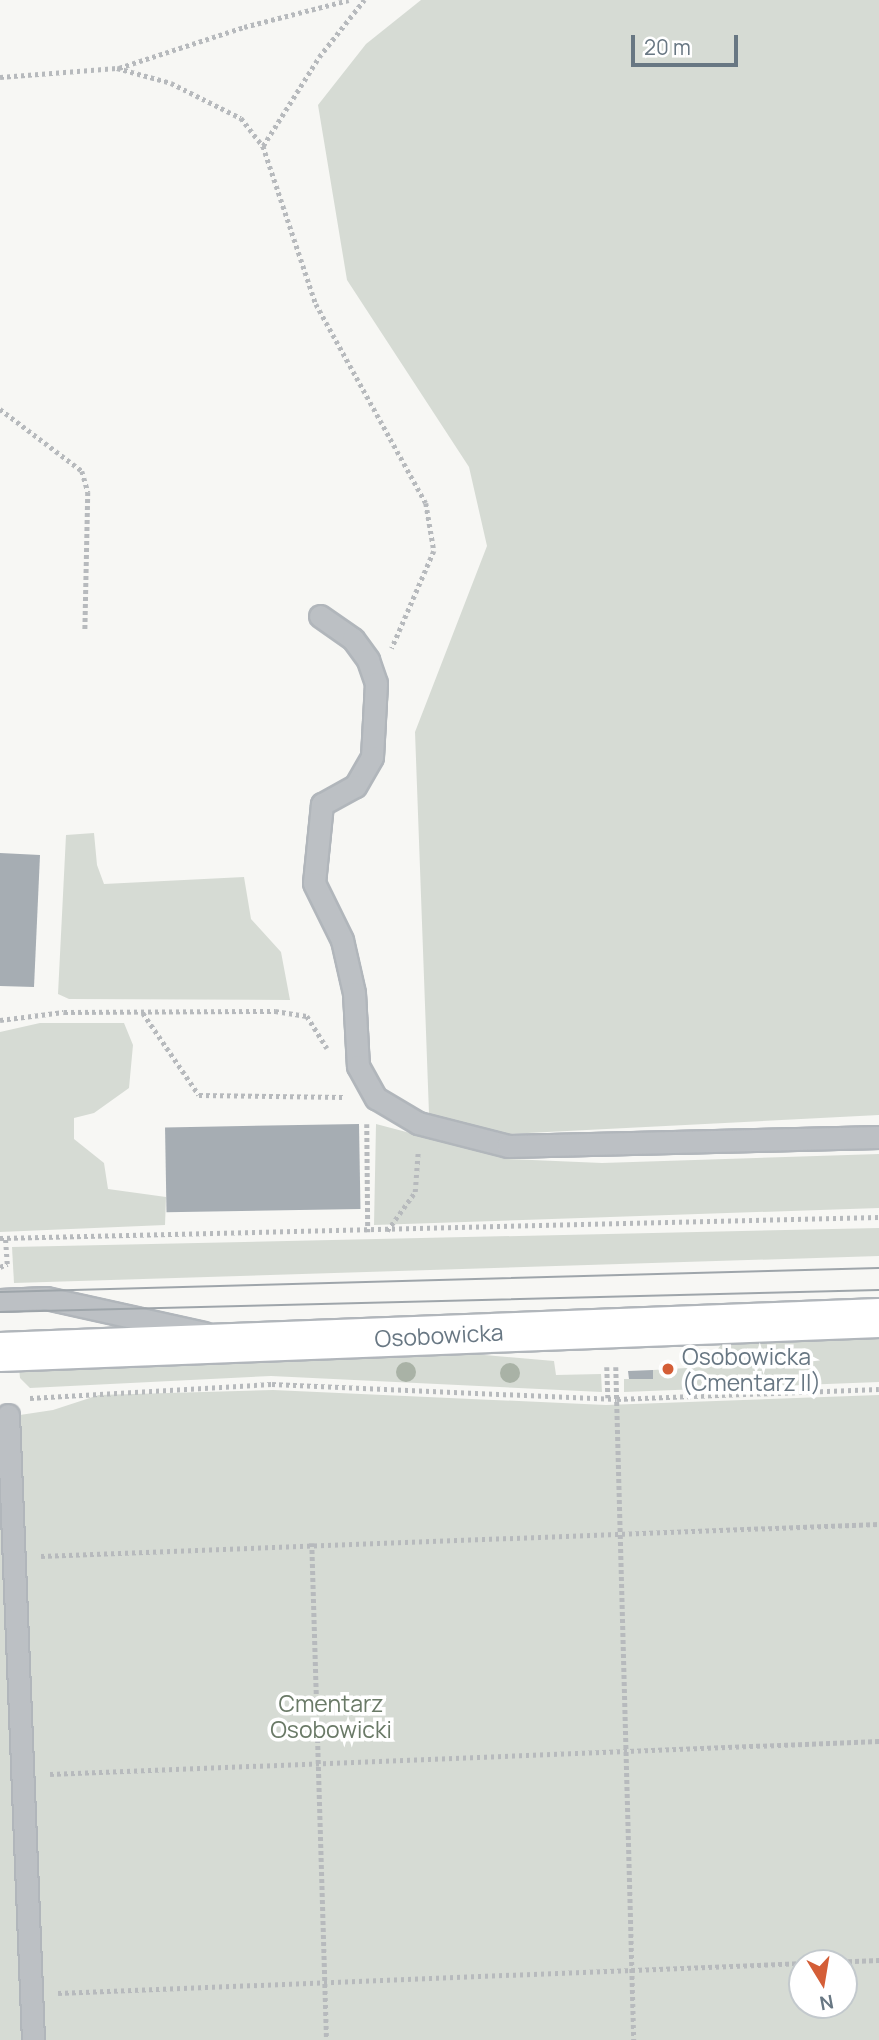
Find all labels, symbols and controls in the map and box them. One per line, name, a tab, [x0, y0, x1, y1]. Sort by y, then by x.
scale bar	[634, 21, 741, 65]
text: 20 m	[644, 33, 691, 61]
street label: Osobowicka	[374, 1318, 504, 1352]
place label: Osobowicka (Cmentarz II)	[682, 1342, 821, 1396]
marker: Osobowicka (Cmentarz II)	[660, 1361, 676, 1377]
park label: Cmentarz Osobowicki	[270, 1689, 392, 1743]
north arrow	[788, 1949, 858, 2019]
text: N	[817, 1989, 836, 2017]

